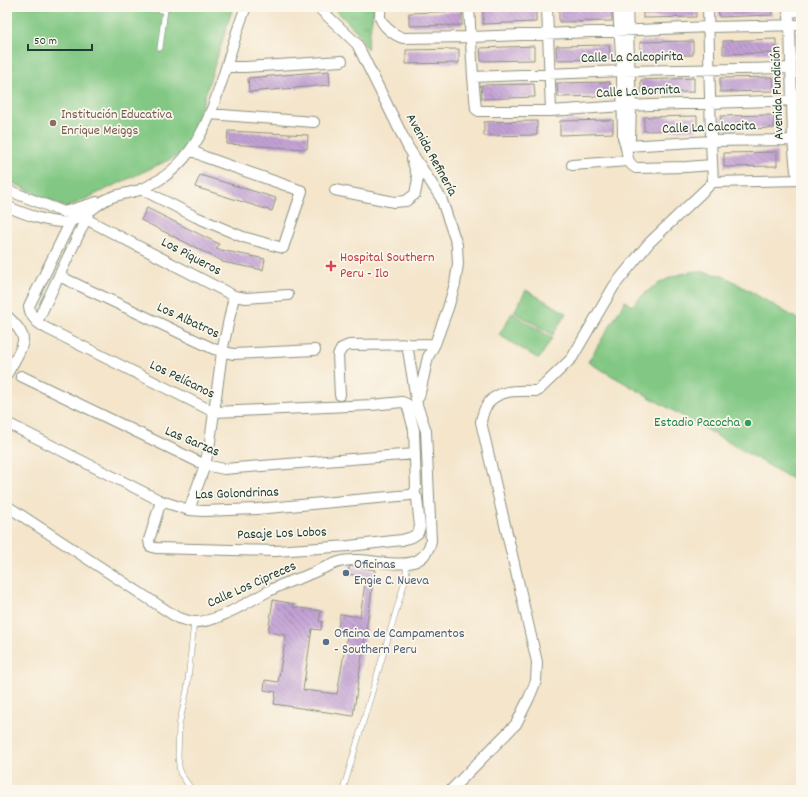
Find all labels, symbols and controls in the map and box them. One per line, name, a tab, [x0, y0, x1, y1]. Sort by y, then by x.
scale bar	[28, 26, 92, 52]
text: 50 m	[34, 33, 57, 50]
street label: Avenida Fundición	[766, 46, 790, 140]
street label: Calle La Calcopirita	[581, 47, 684, 69]
street label: Calle La Bornita	[596, 80, 681, 104]
place label: Institución Educativa Enrique Meiggs	[61, 105, 172, 141]
street label: Avenida Refinería	[400, 110, 462, 200]
street label: Calle La Calcocita	[662, 116, 757, 140]
marker: Institución Educativa Enrique Meiggs	[48, 118, 58, 128]
street label: Los Piqueros	[157, 233, 225, 281]
place label: Hospital Southern Peru - Ilo	[340, 248, 434, 284]
marker: Hospital Southern Peru - Ilo	[325, 260, 337, 272]
street label: Los Albatros	[153, 298, 223, 344]
street label: Los Pelícanos	[146, 356, 218, 404]
place label: Estadio Pacocha	[654, 413, 740, 433]
marker: Estadio Pacocha	[743, 418, 753, 428]
street label: Las Garzas	[161, 421, 223, 463]
street label: Las Golondrinas	[195, 483, 279, 505]
street label: Pasaje Los Lobos	[237, 522, 327, 546]
place label: Oficinas Engie C. Nueva	[354, 555, 429, 591]
street label: Calle Los Cipreces	[204, 556, 300, 614]
marker: Oficinas Engie C. Nueva	[341, 568, 351, 578]
place label: Oficina de Campamentos - Southern Peru	[334, 624, 465, 660]
marker: Oficina de Campamentos - Southern Peru	[321, 637, 331, 647]

